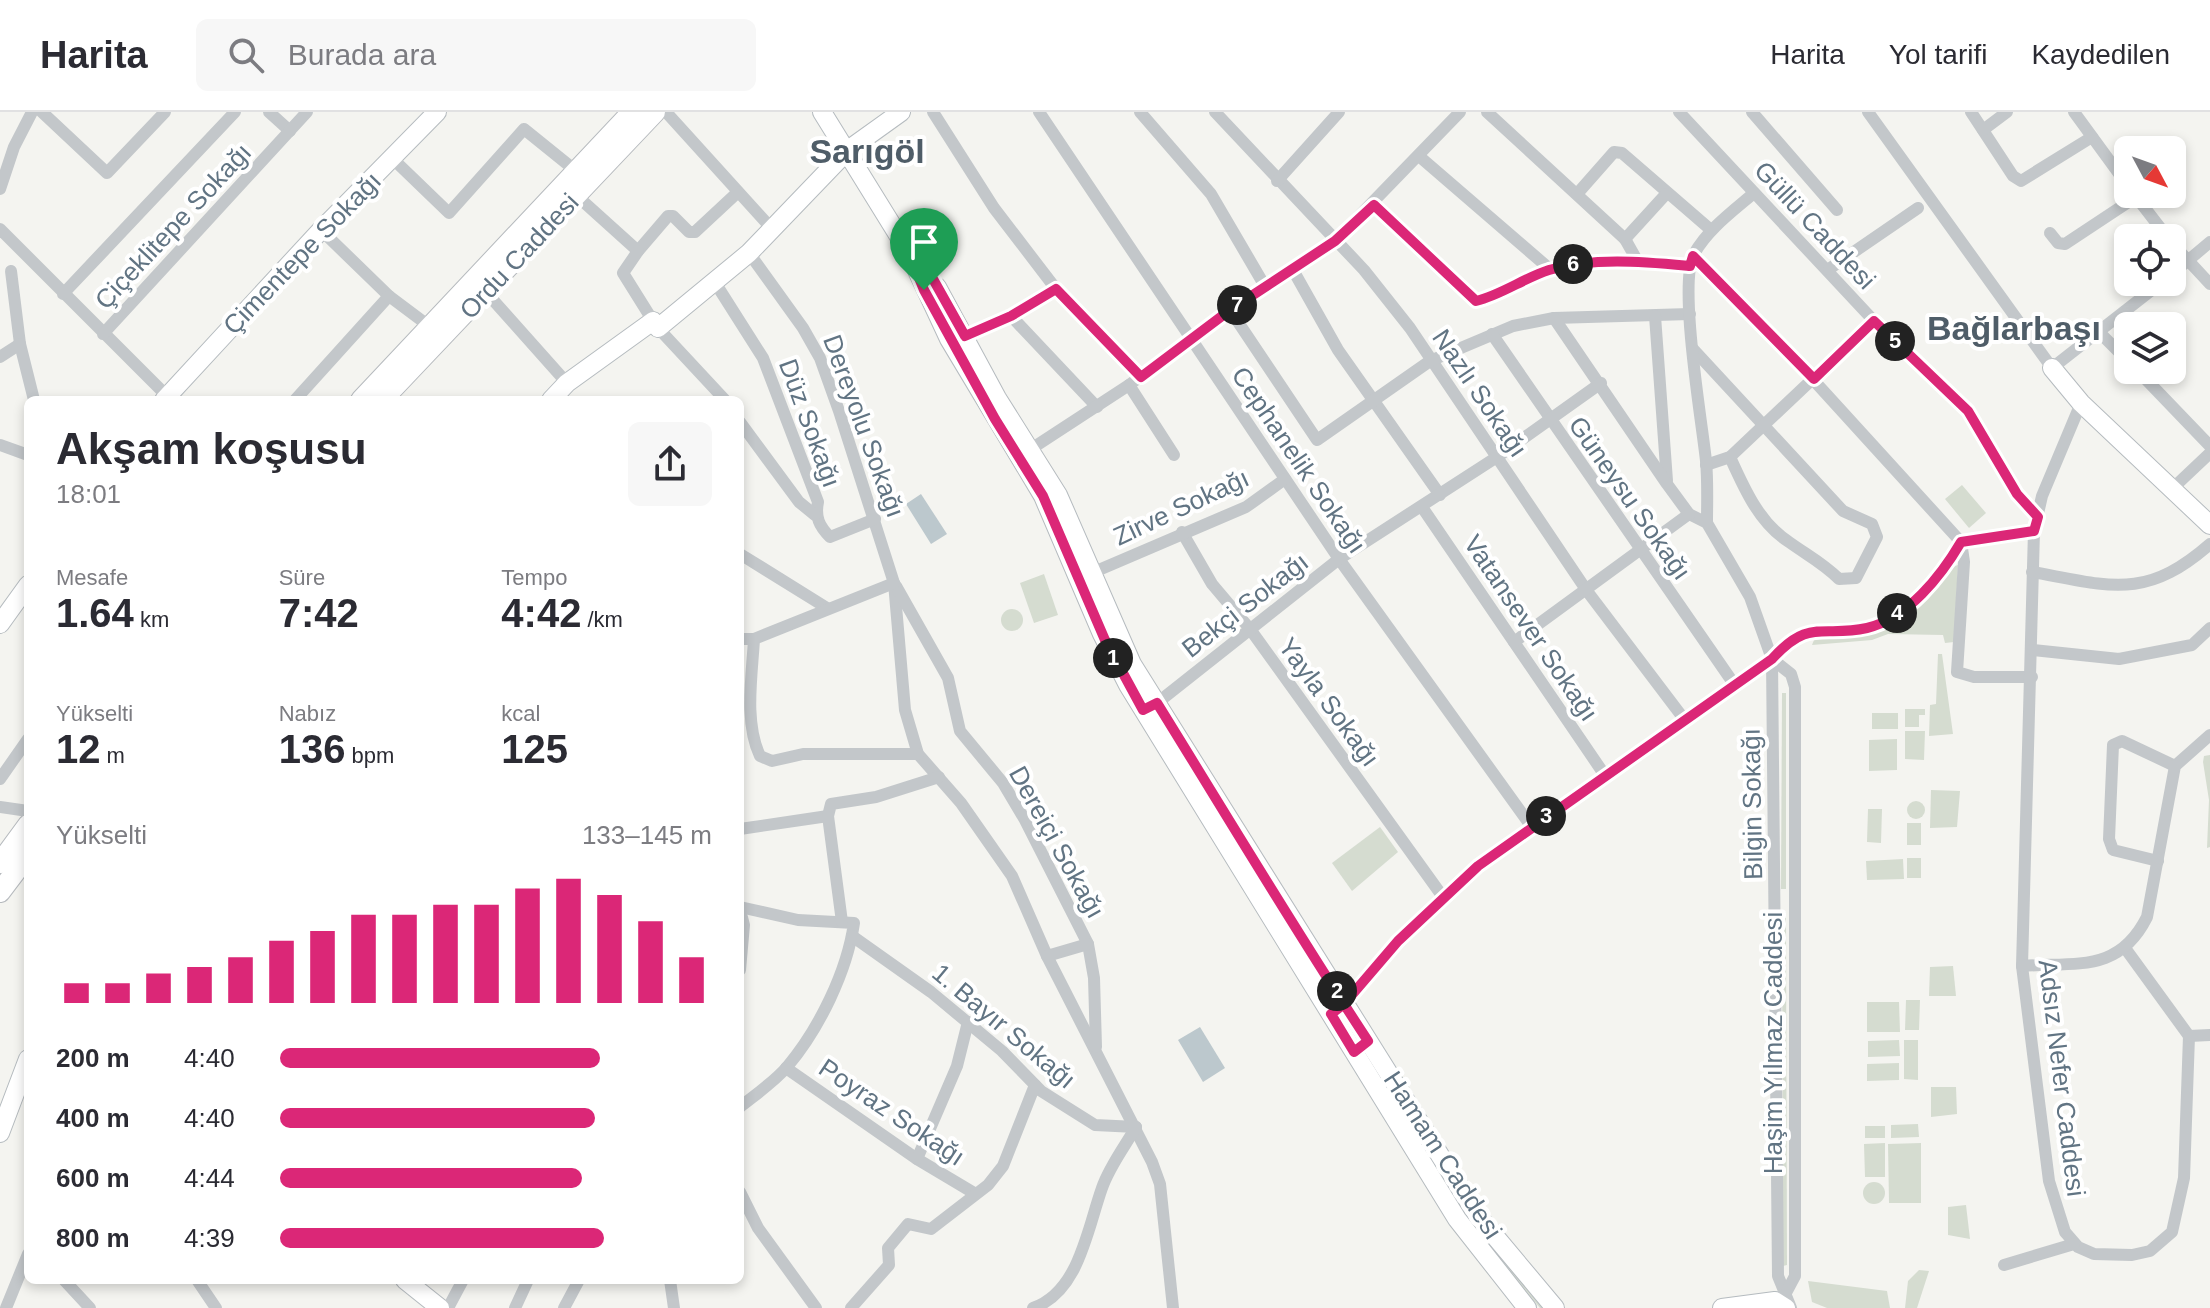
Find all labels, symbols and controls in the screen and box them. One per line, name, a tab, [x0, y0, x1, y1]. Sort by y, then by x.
search box	[196, 19, 756, 91]
icon: search	[224, 33, 268, 77]
text: Harita	[40, 34, 148, 76]
text: Burada ara	[288, 38, 436, 71]
text: Harita	[1770, 39, 1845, 70]
text: Yol tarifi	[1889, 39, 1987, 70]
text: Kaydedilen	[2031, 39, 2170, 70]
district label: Sarıgöl	[809, 132, 925, 170]
north arrow	[2114, 136, 2186, 208]
map controls	[2114, 136, 2186, 384]
street label: Çiçeklitepe Sokağı	[89, 137, 257, 315]
street label: Güllü Caddesi	[1748, 155, 1882, 295]
street label: Çimentepe Sokağı	[217, 166, 387, 340]
street label: Ordu Caddesi	[453, 187, 585, 325]
pin	[890, 208, 958, 290]
icon: arrive	[902, 220, 946, 264]
button: locate	[2114, 224, 2186, 296]
pin: 6	[1553, 244, 1593, 284]
text: 6	[1567, 251, 1579, 276]
pin: 7	[1217, 285, 1257, 325]
text: 7	[1231, 292, 1243, 317]
district label: Bağlarbaşı	[1927, 309, 2101, 347]
button: layers	[2114, 312, 2186, 384]
pin: 5	[1875, 321, 1915, 361]
street label: Nazlı Sokağı	[1426, 324, 1534, 462]
text: 5	[1889, 328, 1901, 353]
street label: Dereyolu Sokağı	[817, 331, 911, 521]
street label: Düz Sokağı	[773, 355, 847, 491]
street label: Cephanelik Sokağı	[1226, 361, 1372, 559]
street label: Güneysu Sokağı	[1563, 411, 1697, 585]
button: share	[628, 422, 712, 506]
text: Akşam koşusu	[56, 424, 367, 473]
street label: Zirve Sokağı	[1109, 463, 1253, 551]
text: 18:01	[56, 479, 121, 509]
street label: Vatansever Sokağı	[1458, 529, 1604, 727]
street label: Bekçi Sokağı	[1176, 546, 1314, 664]
text: Mesafe	[56, 565, 128, 590]
text: Süre	[279, 565, 325, 590]
text: Tempo	[501, 565, 567, 590]
text: 1.64	[56, 591, 134, 635]
text: 7:42	[279, 591, 359, 635]
text: 4:42	[501, 591, 581, 635]
pin: 4	[1877, 593, 1917, 633]
text: 4	[1891, 600, 1903, 625]
text: km	[134, 607, 169, 632]
text: /km	[581, 607, 623, 632]
street label: Yayla Sokağı	[1272, 632, 1386, 772]
pin: 1	[1093, 638, 1133, 678]
text: 1	[1107, 645, 1119, 670]
text: Yükselti	[56, 701, 133, 726]
text: Nabız	[279, 701, 336, 726]
text: kcal	[501, 701, 540, 726]
text: 12	[56, 727, 101, 771]
text: 136	[279, 727, 345, 771]
text: 125	[501, 727, 568, 771]
street label: Bilgin Sokağı	[1736, 728, 1768, 880]
text: m	[101, 743, 125, 768]
text: bpm	[345, 743, 394, 768]
street label: Dereiçi Sokağı	[1003, 761, 1111, 923]
pin: 3	[1526, 796, 1566, 836]
text: 3	[1540, 803, 1552, 828]
text: Yükselti	[56, 820, 147, 850]
text: 133–145 m	[582, 820, 712, 850]
street label: Haşim Yılmaz Caddesi	[1758, 912, 1788, 1174]
street label: 1. Bayır Sokağı	[926, 957, 1082, 1095]
street label: Adsız Nefer Caddesi	[2033, 958, 2091, 1198]
pin: 2	[1317, 971, 1357, 1011]
text: 2	[1331, 978, 1343, 1003]
text: 200 m	[56, 1043, 130, 1073]
text: 4:40	[184, 1043, 235, 1073]
street label: Poyraz Sokağı	[814, 1052, 970, 1172]
street label: Hamam Caddesi	[1378, 1066, 1508, 1244]
text: 400 m	[56, 1103, 130, 1133]
text: 4:40	[184, 1103, 235, 1133]
text: 600 m	[56, 1163, 130, 1193]
text: 4:44	[184, 1163, 235, 1193]
text: 800 m	[56, 1223, 130, 1253]
text: 4:39	[184, 1223, 235, 1253]

